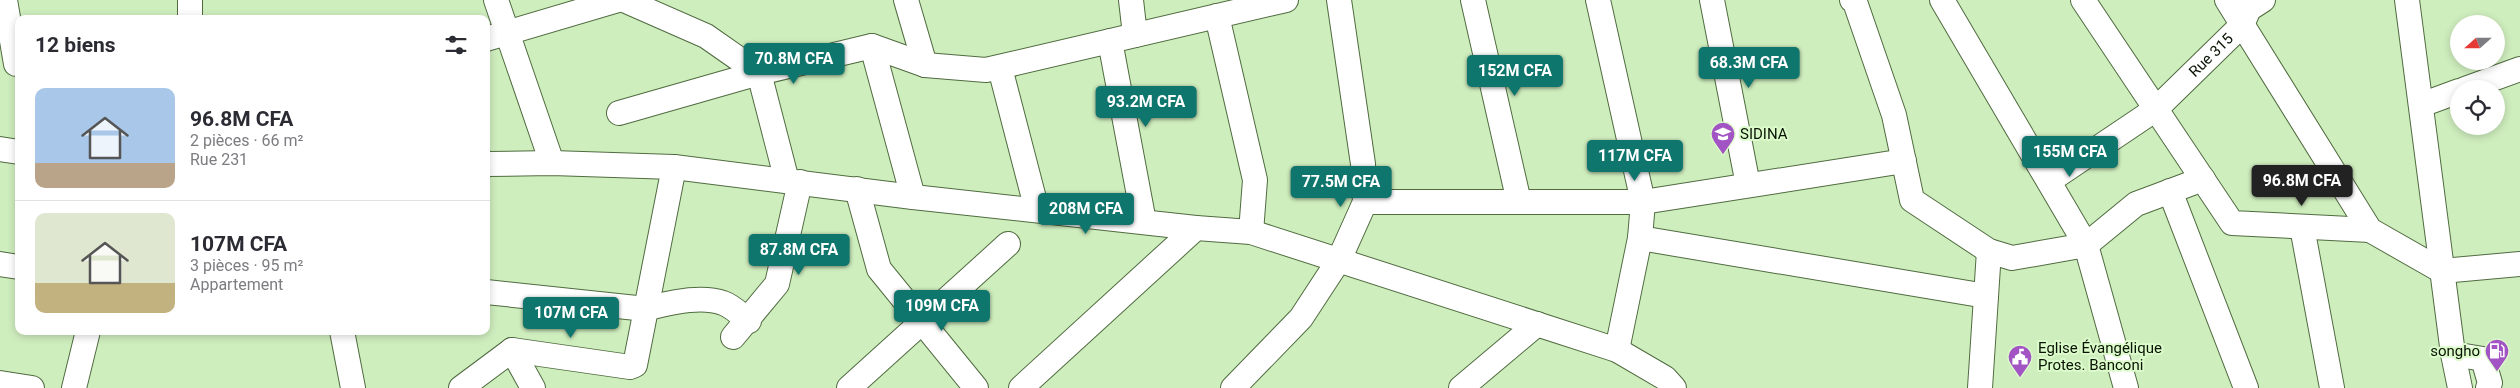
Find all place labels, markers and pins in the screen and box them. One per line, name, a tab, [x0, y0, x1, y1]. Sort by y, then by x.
pin: 70.8M CFA	[737, 42, 851, 85]
pin: 68.3M CFA	[1692, 46, 1806, 89]
pin: 152M CFA	[1463, 54, 1567, 97]
pin: 93.2M CFA	[1089, 86, 1203, 128]
school or university icon: SIDINA	[1710, 121, 1736, 155]
place label: SIDINA	[1740, 125, 1788, 143]
pin: 155M CFA	[2018, 136, 2122, 178]
pin: 117M CFA	[1583, 140, 1687, 182]
pin: 96.8M CFA	[2245, 164, 2359, 207]
pin: 77.5M CFA	[1284, 166, 1398, 208]
pin: 208M CFA	[1034, 192, 1138, 235]
pin: 87.8M CFA	[742, 234, 856, 276]
pin: 109M CFA	[890, 290, 994, 332]
pin: 107M CFA	[519, 296, 623, 339]
fuel station icon: songho	[2484, 338, 2510, 372]
place label: Eglise Évangélique Protes. Banconi	[2038, 339, 2162, 374]
place label: songho	[2430, 342, 2480, 360]
public building icon: Eglise Évangélique Protes. Banconi	[2007, 344, 2033, 378]

